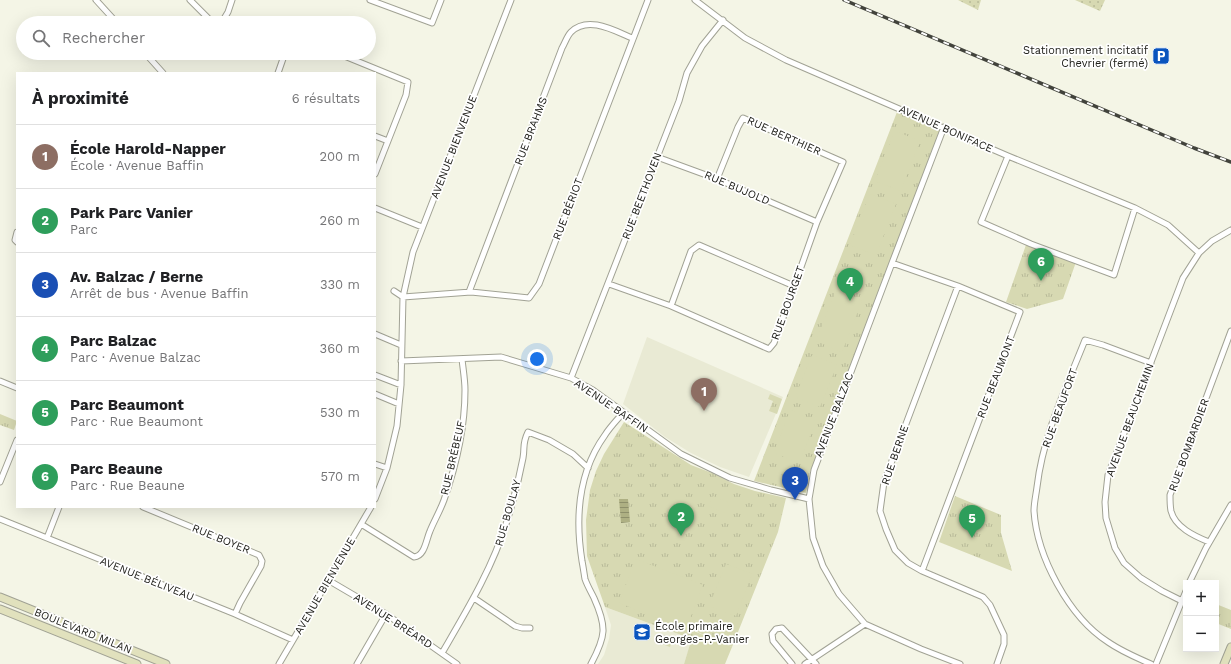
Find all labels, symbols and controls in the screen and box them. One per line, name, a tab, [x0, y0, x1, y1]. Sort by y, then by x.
search box	[16, 16, 376, 60]
icon: search	[30, 27, 52, 49]
text: Rechercher	[62, 29, 145, 47]
place label: Stationnement incitatif Chevrier (fermé)	[1023, 44, 1149, 70]
parking icon: Stationnement incitatif Chevrier (fermé)	[1151, 46, 1171, 66]
text: À proximité	[32, 88, 129, 108]
text: 6 résultats	[292, 91, 360, 106]
street label: AVENUE BIENVENUE	[428, 93, 480, 201]
street label: RUE BRAHMS	[512, 95, 550, 167]
street label: AVENUE BONIFACE	[897, 102, 995, 156]
street label: RUE BERTHIER	[745, 114, 823, 158]
text: École Harold-Napper	[70, 140, 226, 158]
text: 1	[42, 149, 48, 164]
text: 200 m	[319, 149, 360, 164]
street label: RUE BEETHOVEN	[619, 151, 665, 241]
text: École · Avenue Baffin	[70, 158, 204, 173]
street label: RUE BUJOLD	[702, 168, 772, 208]
street label: RUE BÉRIOT	[549, 176, 586, 242]
text: Park Parc Vanier	[70, 204, 193, 222]
text: 2	[41, 213, 49, 228]
text: 260 m	[320, 213, 360, 228]
text: Parc	[70, 222, 98, 237]
pin: 6	[1028, 248, 1054, 281]
street label: RUE BOURGET	[769, 264, 808, 342]
text: Av. Balzac / Berne	[70, 268, 203, 286]
pin: 4	[837, 268, 863, 301]
text: 3	[41, 277, 49, 292]
text: 330 m	[320, 277, 360, 292]
text: Arrêt de bus · Avenue Baffin	[70, 286, 248, 301]
text: Parc Balzac	[70, 332, 157, 350]
street label: RUE BEAUMONT	[974, 334, 1018, 420]
text: 4	[41, 341, 49, 356]
text: 360 m	[320, 341, 360, 356]
your location	[527, 349, 547, 369]
text: Parc · Avenue Balzac	[70, 350, 201, 365]
street label: AVENUE BEAUCHEMIN	[1103, 362, 1157, 478]
street label: RUE BEAUFORT	[1040, 366, 1080, 449]
street label: AVENUE BALZAC	[812, 370, 856, 459]
street label: AVENUE BAFFIN	[572, 376, 650, 436]
pin: 1	[691, 378, 717, 411]
text: Parc Beaumont	[70, 396, 184, 414]
street label: RUE BOMBARDIER	[1166, 397, 1212, 493]
text: 5	[41, 405, 49, 420]
text: 530 m	[320, 405, 360, 420]
text: Parc · Rue Beaumont	[70, 414, 203, 429]
street label: RUE BRÉBEUF	[437, 419, 468, 497]
street label: RUE BERNE	[879, 423, 911, 487]
text: Parc Beaune	[70, 460, 163, 478]
pin: 3	[782, 467, 808, 500]
text: 6	[41, 469, 49, 484]
text: 570 m	[320, 469, 360, 484]
text: Parc · Rue Beaune	[70, 478, 185, 493]
street label: RUE BOULAY	[492, 478, 524, 548]
pin: 2	[668, 503, 694, 536]
pin: 5	[959, 505, 985, 538]
street label: RUE BOYER	[190, 521, 252, 557]
street label: AVENUE BIENVENUE	[292, 535, 358, 637]
street label: AVENUE BÉLIVEAU	[98, 553, 196, 604]
map controls	[1183, 580, 1219, 652]
button: +	[1183, 580, 1219, 616]
street label: AVENUE BRÉARD	[351, 590, 435, 651]
street label: BOULEVARD MILAN	[32, 605, 134, 657]
button: −	[1183, 616, 1219, 652]
place label: École primaire Georges-P.-Vanier	[655, 619, 750, 646]
school or university icon: École primaire Georges-P.-Vanier	[632, 622, 652, 642]

